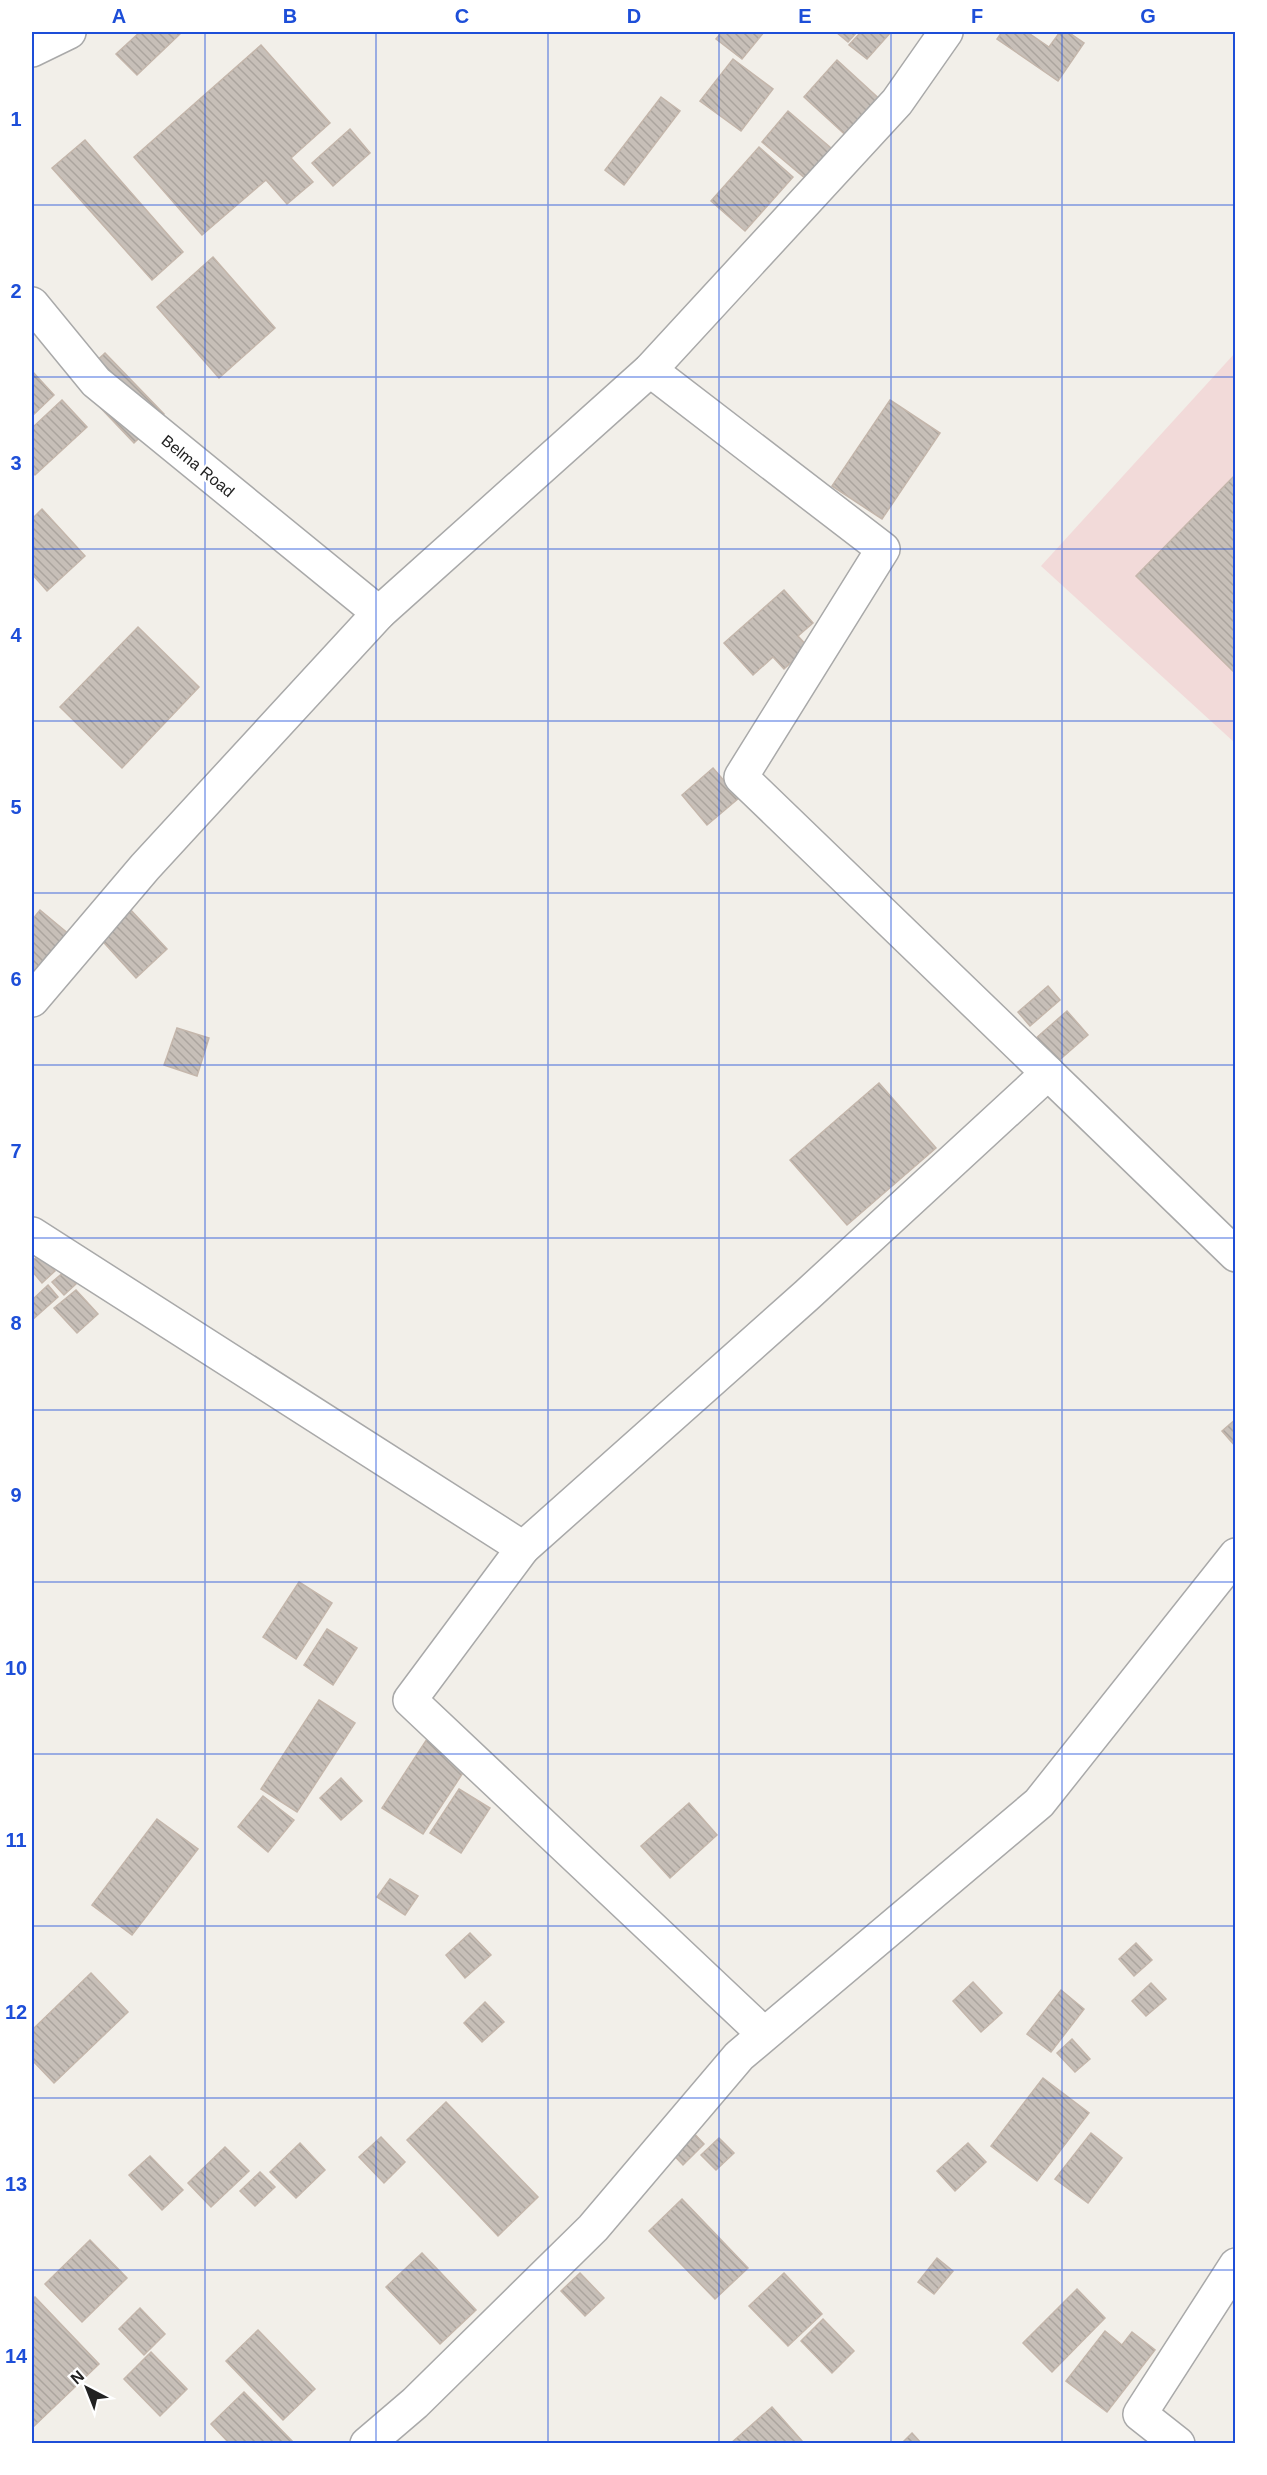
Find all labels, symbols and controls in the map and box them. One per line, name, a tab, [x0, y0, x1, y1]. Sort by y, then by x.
text: A	[112, 5, 126, 27]
text: B	[283, 5, 297, 27]
text: C	[455, 5, 469, 27]
text: D	[627, 5, 641, 27]
text: E	[798, 5, 812, 27]
text: F	[971, 5, 983, 27]
text: G	[1140, 5, 1156, 27]
text: 1	[10, 108, 22, 130]
text: 2	[10, 280, 22, 302]
street label: Belma Road	[158, 432, 238, 500]
text: 3	[10, 452, 22, 474]
text: 4	[10, 624, 22, 646]
text: 5	[10, 796, 22, 818]
text: 6	[10, 968, 22, 990]
text: 7	[10, 1140, 22, 1162]
text: 8	[10, 1312, 22, 1334]
text: 9	[10, 1484, 22, 1506]
text: 10	[5, 1657, 27, 1679]
text: 11	[5, 1829, 27, 1851]
text: 12	[5, 2001, 27, 2023]
text: 13	[5, 2173, 27, 2195]
text: 14	[5, 2345, 28, 2367]
north arrow	[57, 2358, 117, 2418]
text: N	[67, 2367, 87, 2387]

